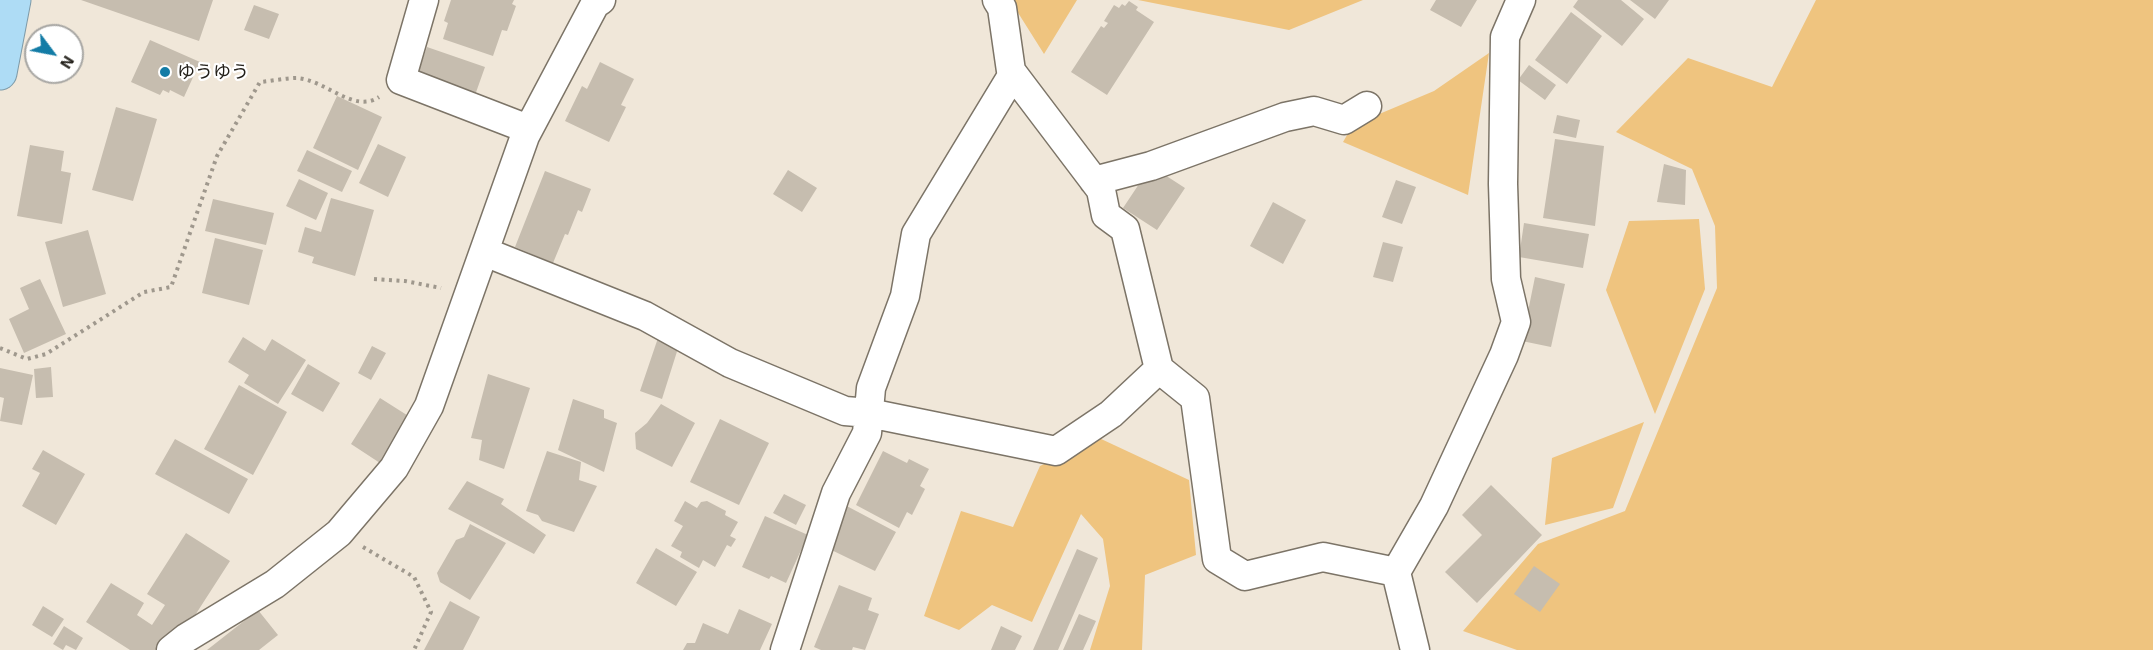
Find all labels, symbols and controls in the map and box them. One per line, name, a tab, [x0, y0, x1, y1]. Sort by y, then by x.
north arrow	[24, 24, 84, 84]
text: N	[57, 53, 79, 73]
place label: ゆうゆう	[177, 61, 249, 83]
marker: ゆうゆう	[158, 65, 172, 79]

